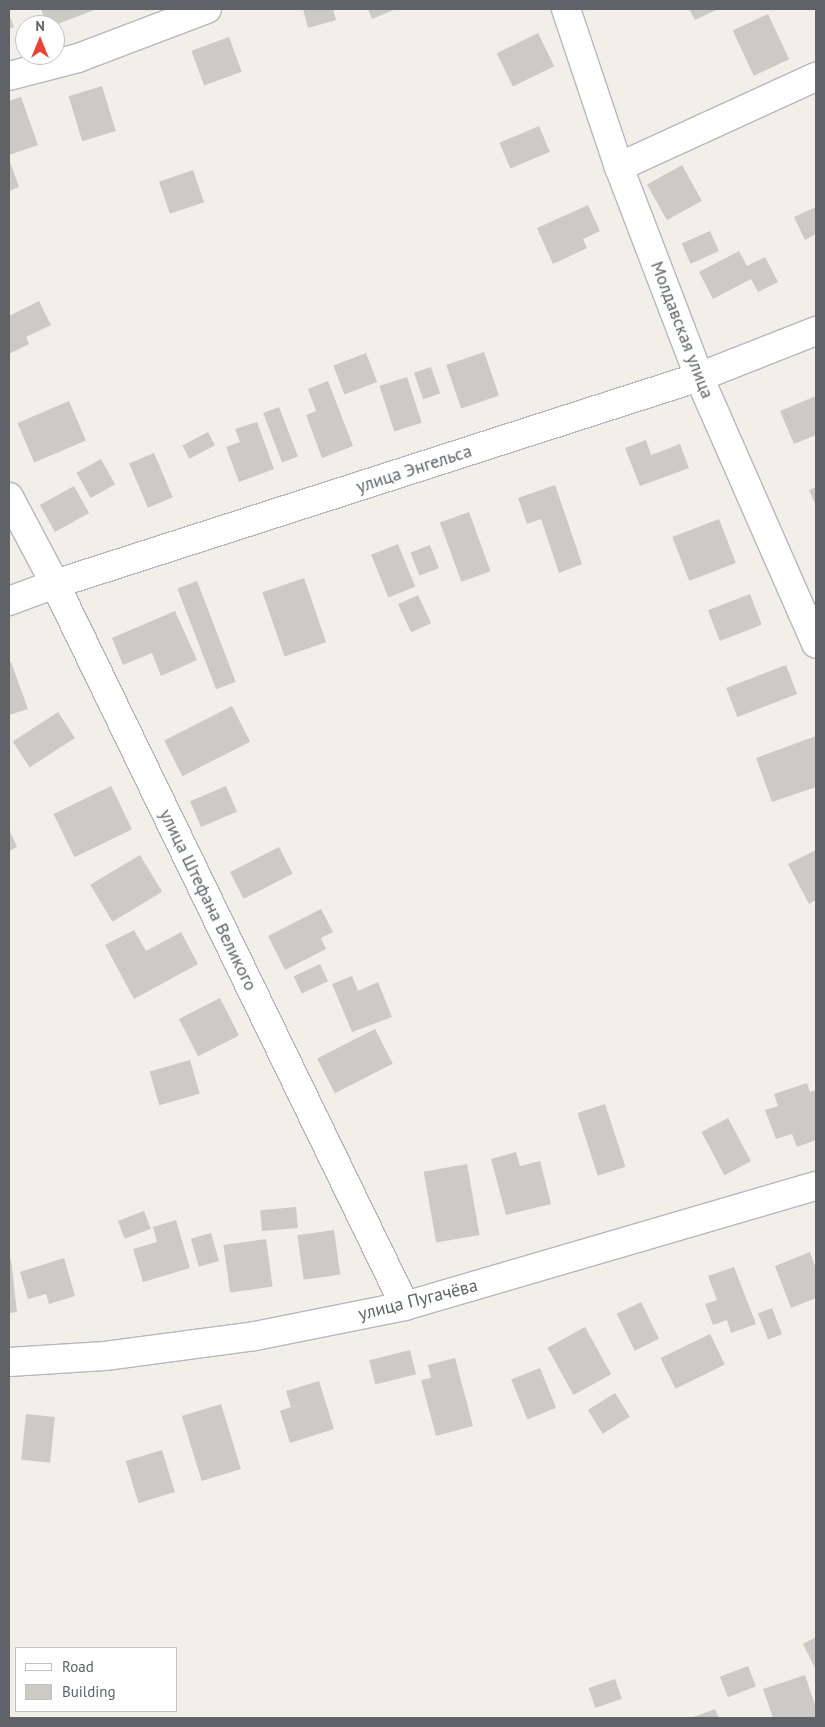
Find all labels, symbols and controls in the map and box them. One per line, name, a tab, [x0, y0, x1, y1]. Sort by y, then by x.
north arrow	[15, 15, 65, 65]
text: N	[35, 17, 45, 35]
street label: Молдавская улица	[646, 258, 718, 402]
street label: улица Энгельса	[354, 440, 474, 498]
street label: улица Штефана Великого	[155, 806, 261, 994]
street label: улица Пугачёва	[356, 1275, 480, 1325]
legend	[15, 1647, 178, 1712]
text: Road	[62, 1657, 94, 1676]
text: Building	[62, 1682, 116, 1701]

